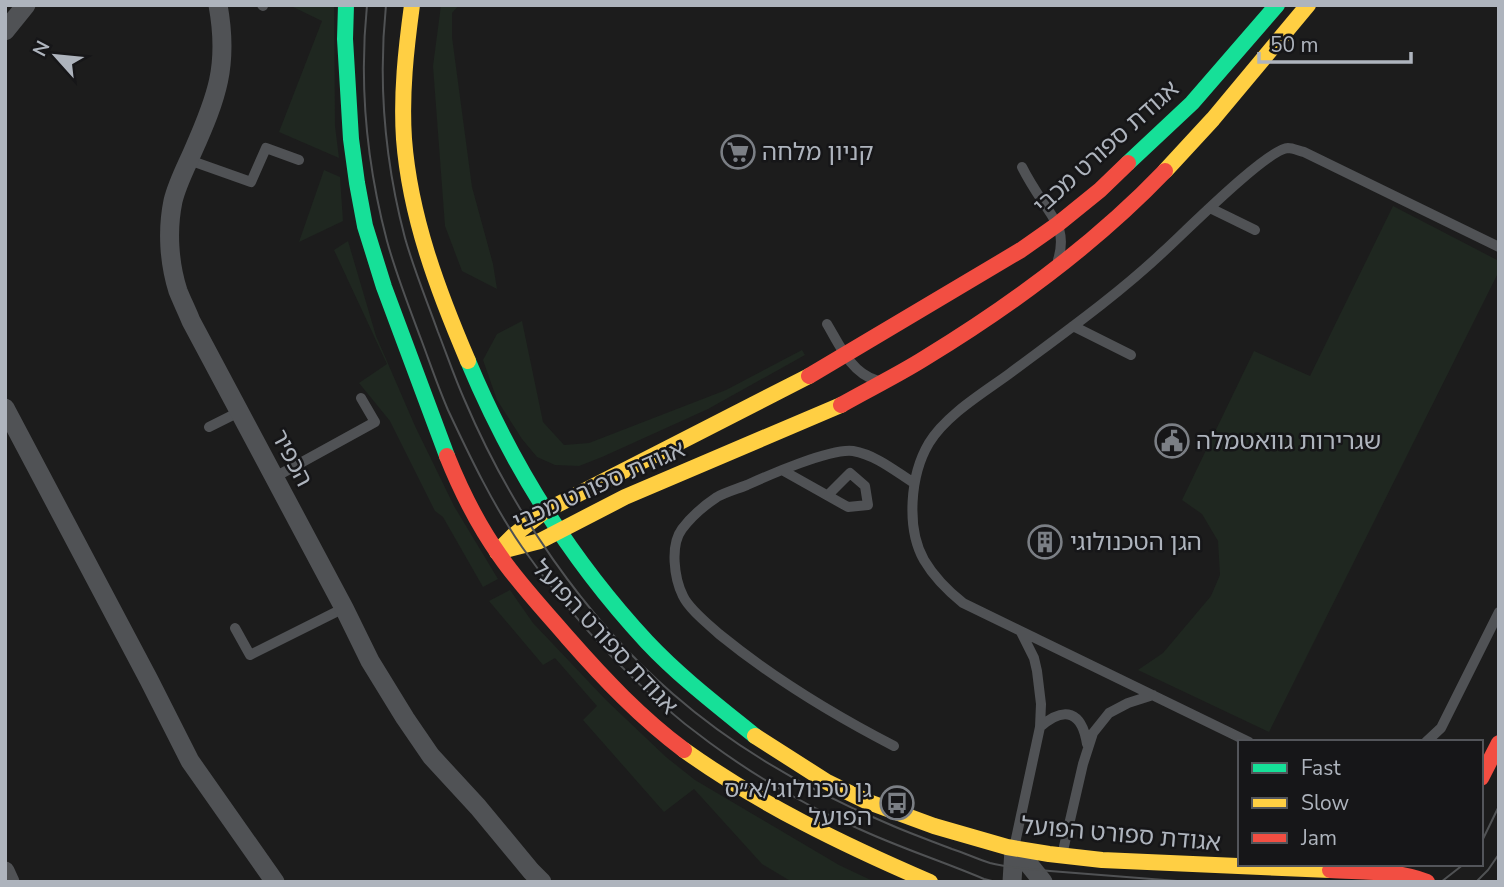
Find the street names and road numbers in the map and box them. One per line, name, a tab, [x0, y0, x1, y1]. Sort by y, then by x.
street label: אגודת ספורט מכבי	[1026, 73, 1186, 221]
street label: הכפיר	[264, 424, 320, 492]
street label: אגודת ספורט מכבי	[508, 433, 690, 537]
street label: אגודת ספורט הפועל	[525, 553, 685, 721]
street label: אגודת ספורט הפועל	[1020, 809, 1222, 859]

